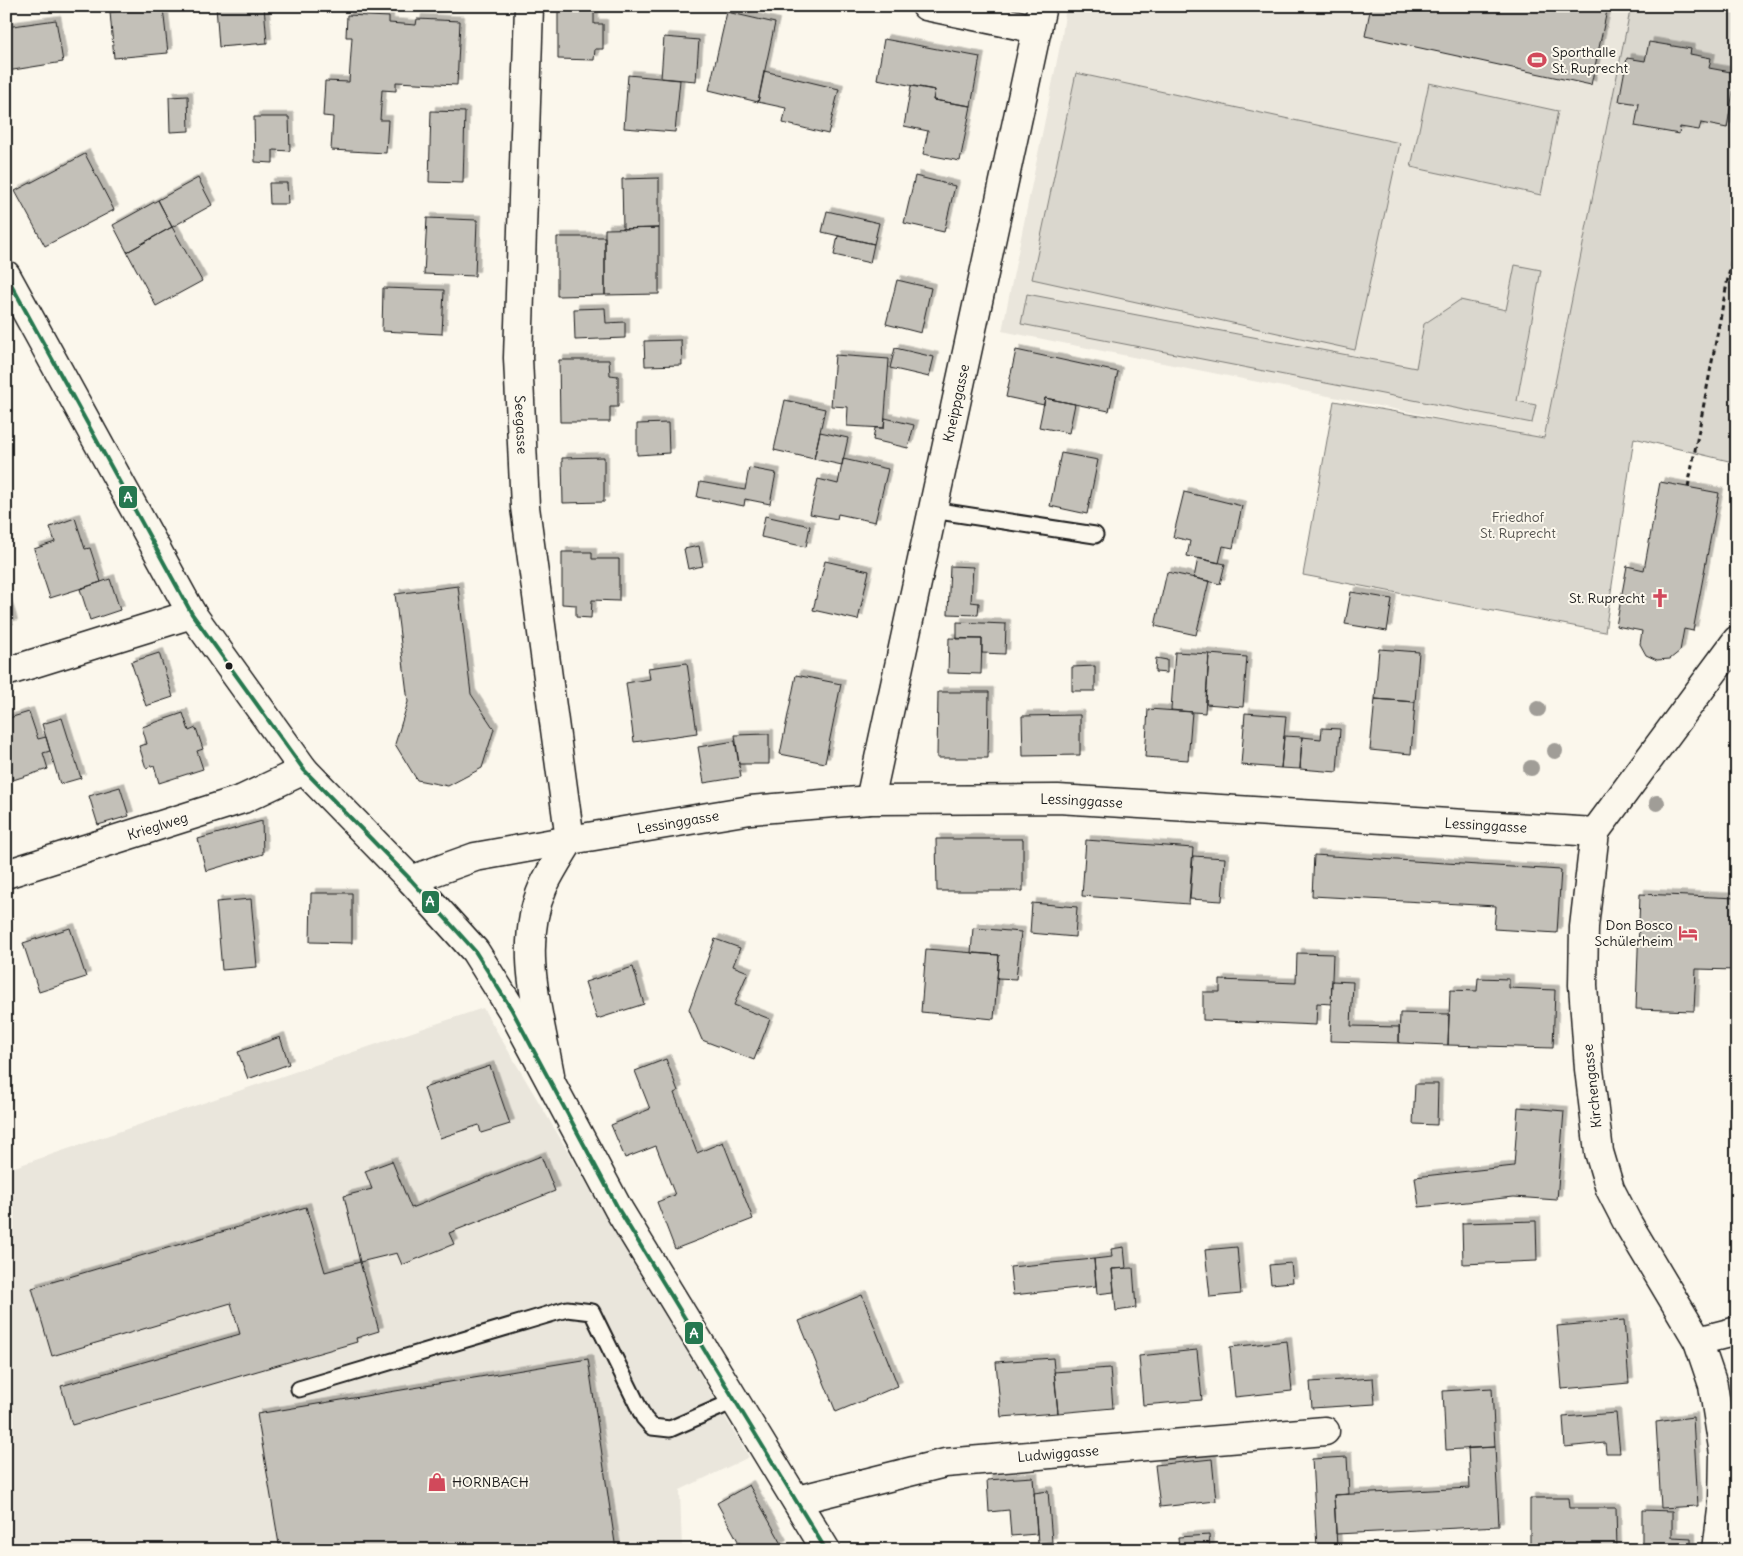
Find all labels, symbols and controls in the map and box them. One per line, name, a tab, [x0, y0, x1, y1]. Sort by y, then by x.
place label: Sporthalle St. Ruprecht	[1552, 43, 1628, 77]
sports icon: Sporthalle St. Ruprecht	[1526, 49, 1548, 71]
street label: Kneippgasse	[939, 362, 973, 444]
street label: Seegasse	[511, 395, 532, 455]
line badge: A	[118, 485, 138, 509]
text: A	[124, 488, 133, 506]
park label: Friedhof St. Ruprecht	[1480, 508, 1556, 542]
church icon: St. Ruprecht	[1649, 587, 1671, 609]
place label: St. Ruprecht	[1569, 589, 1645, 607]
unlabelled marker	[224, 661, 234, 671]
street label: Lessinggasse	[1040, 790, 1123, 812]
street label: Lessinggasse	[636, 806, 720, 838]
street label: Krieglweg	[125, 808, 190, 844]
street label: Lessinggasse	[1444, 814, 1528, 837]
line badge: A	[421, 890, 440, 914]
text: A	[426, 892, 435, 910]
place label: Don Bosco Schülerheim	[1594, 916, 1673, 950]
hotel icon: Don Bosco Schülerheim	[1677, 922, 1699, 944]
street label: Kirchengasse	[1579, 1043, 1605, 1129]
line badge: A	[684, 1321, 704, 1345]
text: A	[690, 1324, 699, 1342]
street label: Ludwiggasse	[1016, 1441, 1100, 1466]
shop icon: HORNBACH	[426, 1471, 448, 1493]
place label: HORNBACH	[452, 1473, 529, 1491]

